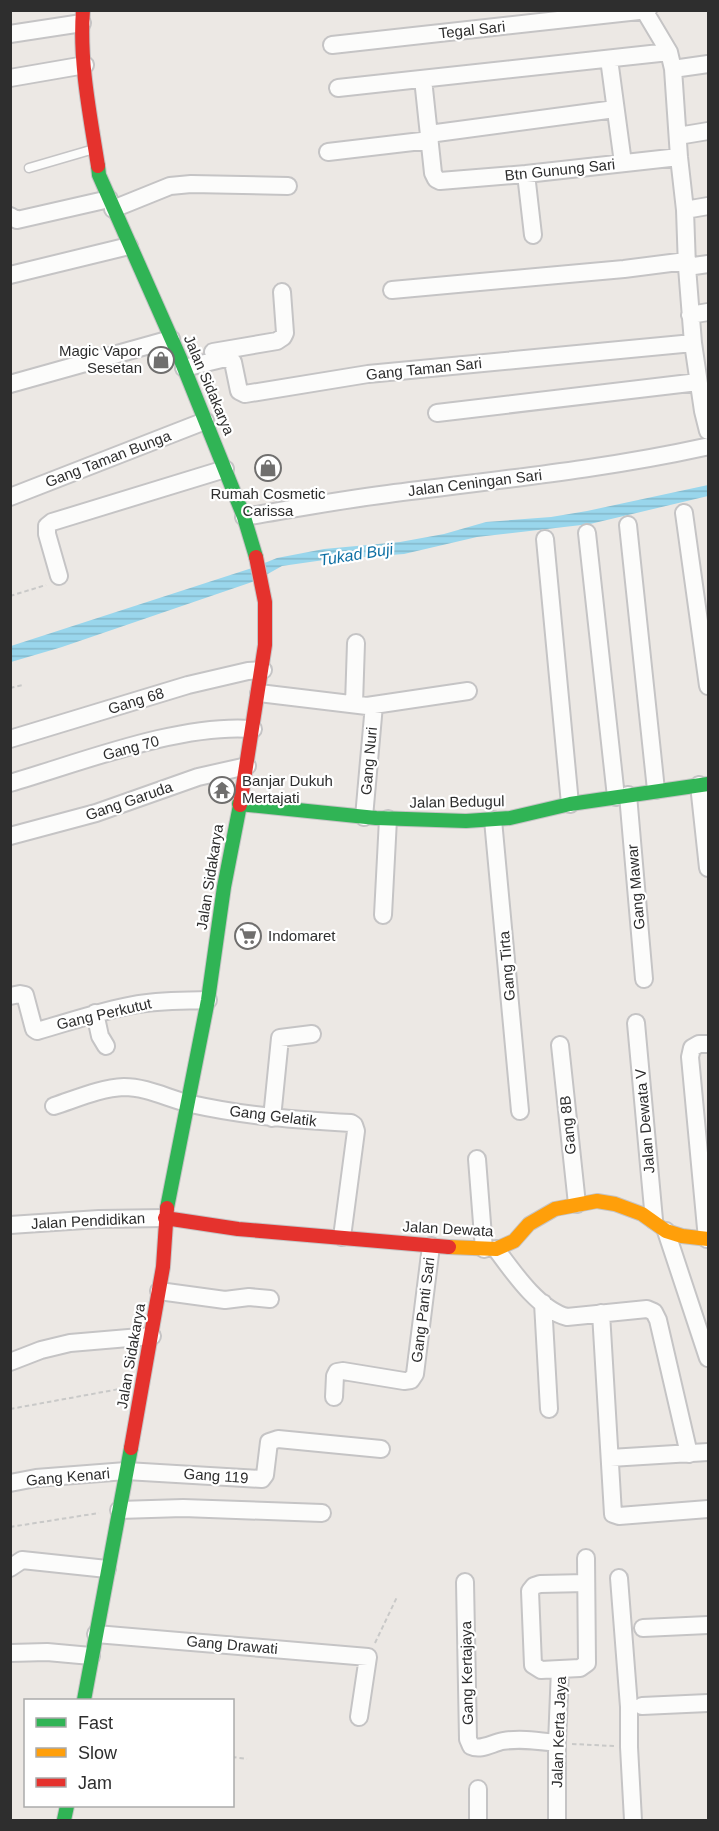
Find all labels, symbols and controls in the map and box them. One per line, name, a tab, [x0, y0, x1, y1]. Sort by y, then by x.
street label: Tegal Sari	[438, 18, 506, 41]
street label: Btn Gunung Sari	[504, 155, 616, 184]
street label: Jalan Sidakarya	[181, 332, 238, 438]
place label: Magic Vapor Sesetan	[59, 342, 142, 376]
shop icon: Magic Vapor Sesetan	[146, 345, 176, 375]
street label: Gang Taman Sari	[365, 354, 483, 383]
street label: Gang Taman Bunga	[43, 427, 174, 490]
shop icon: Rumah Cosmetic Carissa	[253, 453, 283, 483]
street label: Jalan Ceningan Sari	[407, 466, 543, 499]
place label: Rumah Cosmetic Carissa	[210, 485, 326, 519]
water label: Tukad Buji	[318, 540, 395, 569]
street label: Gang 68	[106, 684, 166, 717]
street label: Gang Nuri	[357, 726, 380, 796]
street label: Gang 70	[101, 732, 161, 763]
place label: Banjar Dukuh Mertajati	[242, 772, 333, 806]
temple icon: Banjar Dukuh Mertajati	[207, 775, 237, 805]
street label: Gang Garuda	[83, 777, 175, 823]
street label: Jalan Bedugul	[409, 792, 505, 811]
street label: Jalan Sidakarya	[193, 822, 226, 931]
street label: Gang Mawar	[623, 844, 648, 931]
supermarket icon: Indomaret	[233, 921, 263, 951]
place label: Indomaret	[268, 927, 336, 944]
street label: Gang Tirta	[495, 930, 518, 1002]
street label: Gang Perkutut	[55, 994, 154, 1033]
street label: Jalan Dewata V	[631, 1068, 658, 1174]
street label: Gang 8B	[556, 1095, 579, 1155]
street label: Gang Gelatik	[229, 1102, 318, 1129]
street label: Jalan Pendidikan	[30, 1209, 145, 1232]
street label: Jalan Dewata	[402, 1218, 495, 1239]
street label: Gang Panti Sari	[408, 1256, 437, 1364]
street label: Jalan Sidakarya	[113, 1301, 148, 1410]
street label: Gang Kenari	[25, 1464, 111, 1489]
street label: Gang 119	[183, 1465, 249, 1486]
street label: Gang Kertajaya	[457, 1620, 476, 1725]
street label: Gang Drawati	[186, 1632, 278, 1657]
street label: Jalan Kerta Jaya	[548, 1675, 569, 1788]
legend	[24, 1699, 234, 1807]
text: Fast	[78, 1713, 113, 1733]
text: Slow	[78, 1743, 118, 1763]
text: Jam	[78, 1773, 112, 1793]

